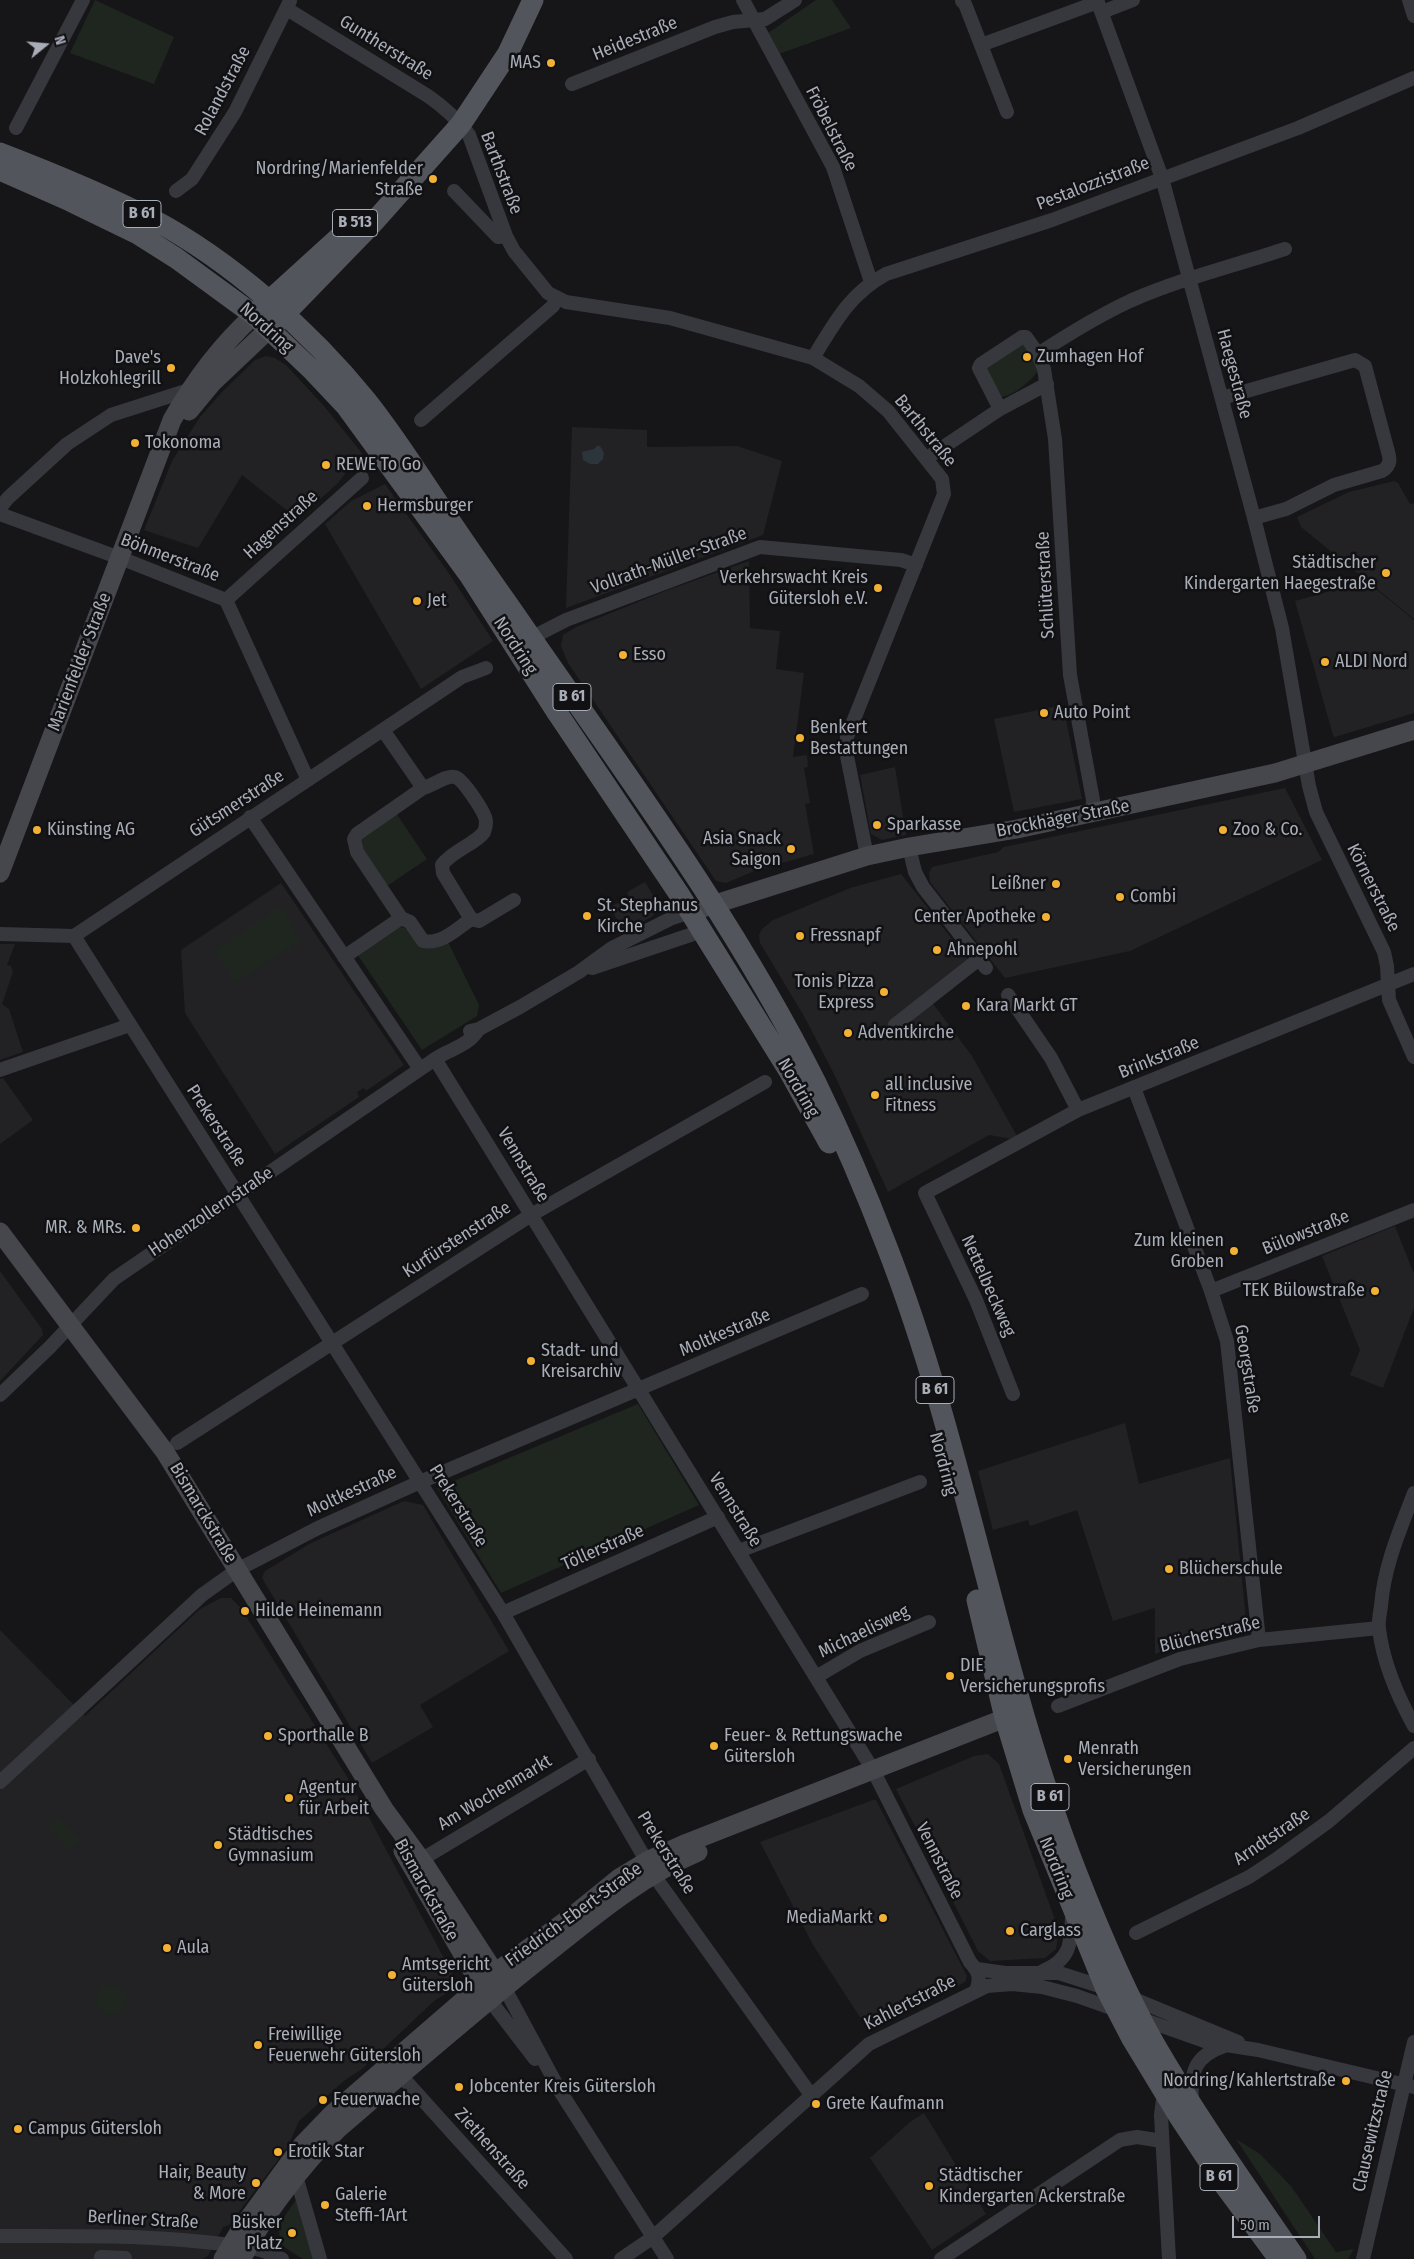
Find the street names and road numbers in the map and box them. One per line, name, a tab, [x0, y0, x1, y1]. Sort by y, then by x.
street label: Guntherstraße	[335, 11, 437, 85]
street label: Heidestraße	[589, 12, 681, 66]
street label: Rolandstraße	[190, 43, 256, 139]
street label: Fröbelstraße	[800, 83, 862, 175]
street label: Barthstraße	[475, 129, 527, 217]
street label: Pestalozzistraße	[1033, 153, 1153, 215]
road number: B 61	[123, 200, 161, 228]
road number: B 513	[332, 210, 378, 237]
street label: Nordring	[235, 298, 297, 358]
street label: Haegestraße	[1212, 327, 1256, 421]
street label: Barthstraße	[889, 390, 961, 472]
street label: Hagenstraße	[239, 486, 323, 564]
street label: Vollrath-Müller-Straße	[588, 523, 750, 599]
street label: Böhmerstraße	[117, 529, 223, 587]
street label: Schlüterstraße	[1032, 531, 1060, 639]
street label: Marienfelder Straße	[44, 590, 116, 734]
street label: Nordring	[488, 613, 542, 679]
road number: B 61	[553, 684, 591, 710]
street label: Gütsmerstraße	[186, 765, 288, 843]
street label: Brockhäger Straße	[995, 796, 1131, 842]
street label: Körnerstraße	[1342, 840, 1404, 936]
street label: Brinkstraße	[1116, 1032, 1202, 1084]
street label: Nordring	[773, 1055, 823, 1121]
street label: Prekerstraße	[181, 1081, 251, 1171]
street label: Vennstraße	[492, 1124, 554, 1206]
street label: Hohenzollernstraße	[145, 1162, 277, 1262]
street label: Kurfürstenstraße	[399, 1197, 515, 1283]
street label: Bülowstraße	[1259, 1206, 1353, 1260]
street label: Nettelbeckweg	[956, 1232, 1020, 1340]
street label: Moltkestraße	[676, 1304, 774, 1362]
street label: Georgstraße	[1229, 1323, 1265, 1415]
road number: B 61	[916, 1376, 954, 1404]
street label: Nordring	[924, 1430, 962, 1498]
street label: Bismarckstraße	[165, 1459, 241, 1567]
street label: Prekerstraße	[424, 1461, 492, 1551]
street label: Moltkestraße	[304, 1462, 400, 1522]
street label: Vennstraße	[704, 1469, 766, 1551]
street label: Töllerstraße	[559, 1520, 647, 1576]
street label: Michaelisweg	[815, 1601, 913, 1663]
street label: Blücherstraße	[1158, 1612, 1262, 1658]
street label: Am Wochenmarkt	[434, 1750, 556, 1836]
road number: B 61	[1031, 1784, 1069, 1810]
street label: Arndtstraße	[1230, 1804, 1314, 1870]
street label: Prekerstraße	[632, 1808, 700, 1898]
street label: Vennstraße	[910, 1819, 968, 1903]
street label: Nordring	[1034, 1834, 1078, 1902]
street label: Bismarckstraße	[389, 1835, 463, 1945]
street label: Friedrich-Ebert-Straße	[502, 1858, 646, 1972]
street label: Kahlertstraße	[861, 1971, 959, 2035]
street label: Clausewitzstraße	[1348, 2068, 1398, 2194]
street label: Ziethenstraße	[450, 2104, 534, 2194]
road number: B 61	[1200, 2164, 1238, 2190]
street label: Berliner Straße	[87, 2206, 199, 2234]

